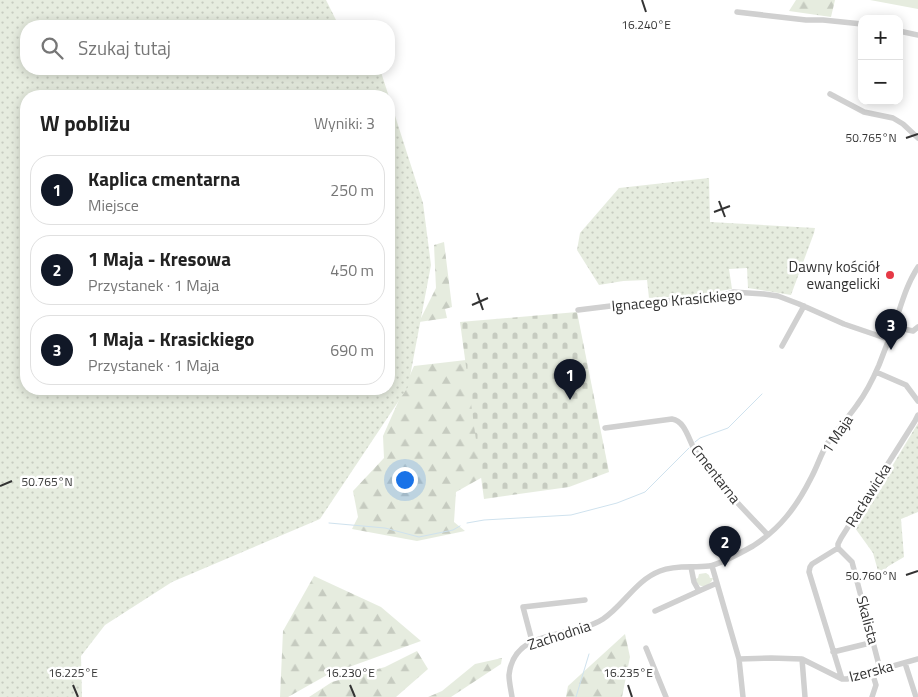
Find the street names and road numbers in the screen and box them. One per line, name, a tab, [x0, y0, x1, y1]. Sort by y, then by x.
street label: Ignacego Krasickiego	[611, 283, 744, 317]
street label: 1 Maja	[816, 410, 859, 458]
street label: Cmentarna	[685, 439, 747, 509]
street label: Racławicka	[839, 458, 897, 531]
street label: Skalista	[851, 593, 886, 647]
street label: Zachodnia	[525, 614, 594, 656]
street label: Izerska	[846, 654, 896, 688]

